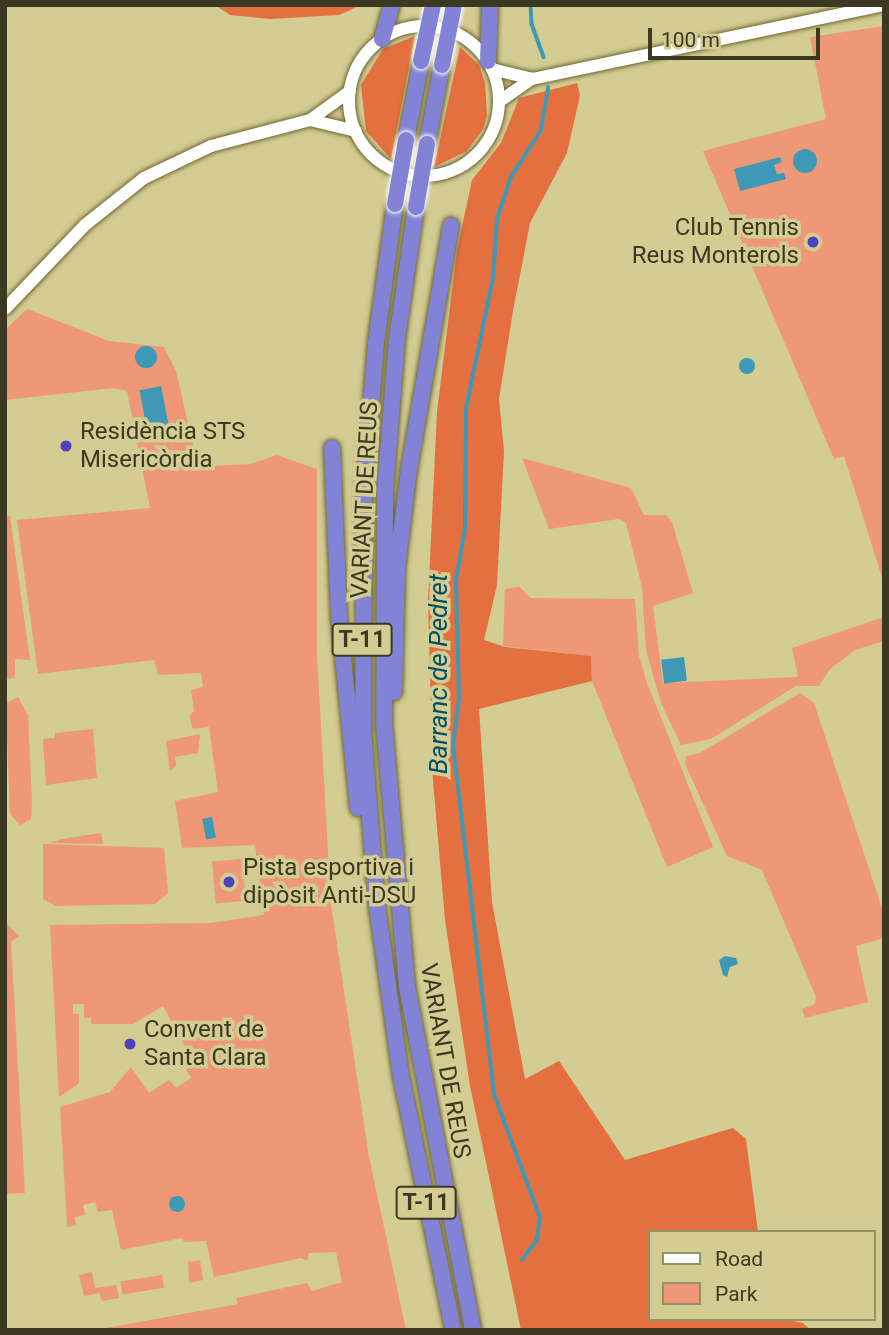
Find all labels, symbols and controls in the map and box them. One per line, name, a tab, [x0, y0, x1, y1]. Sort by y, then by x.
scale bar	[651, 14, 822, 58]
text: 100 m	[661, 28, 720, 52]
place label: Club Tennis Reus Monterols	[632, 214, 799, 270]
marker: Club Tennis Reus Monterols	[805, 234, 821, 250]
street label: VARIANT DE REUS	[345, 400, 385, 600]
place label: Residència STS Misericòrdia	[80, 418, 245, 474]
marker: Residència STS Misericòrdia	[58, 438, 74, 454]
water label: Barranc de Pedret	[423, 574, 455, 774]
road number: T-11	[330, 620, 394, 660]
place label: Pista esportiva i dipòsit Anti-DSU	[243, 854, 416, 910]
marker: Pista esportiva i dipòsit Anti-DSU	[221, 874, 237, 890]
street label: VARIANT DE REUS	[414, 961, 476, 1161]
place label: Convent de Santa Clara	[144, 1016, 267, 1072]
marker: Convent de Santa Clara	[122, 1036, 138, 1052]
road number: T-11	[394, 1184, 458, 1222]
legend	[648, 1230, 875, 1321]
text: Road	[715, 1247, 763, 1271]
text: Park	[715, 1282, 757, 1306]

